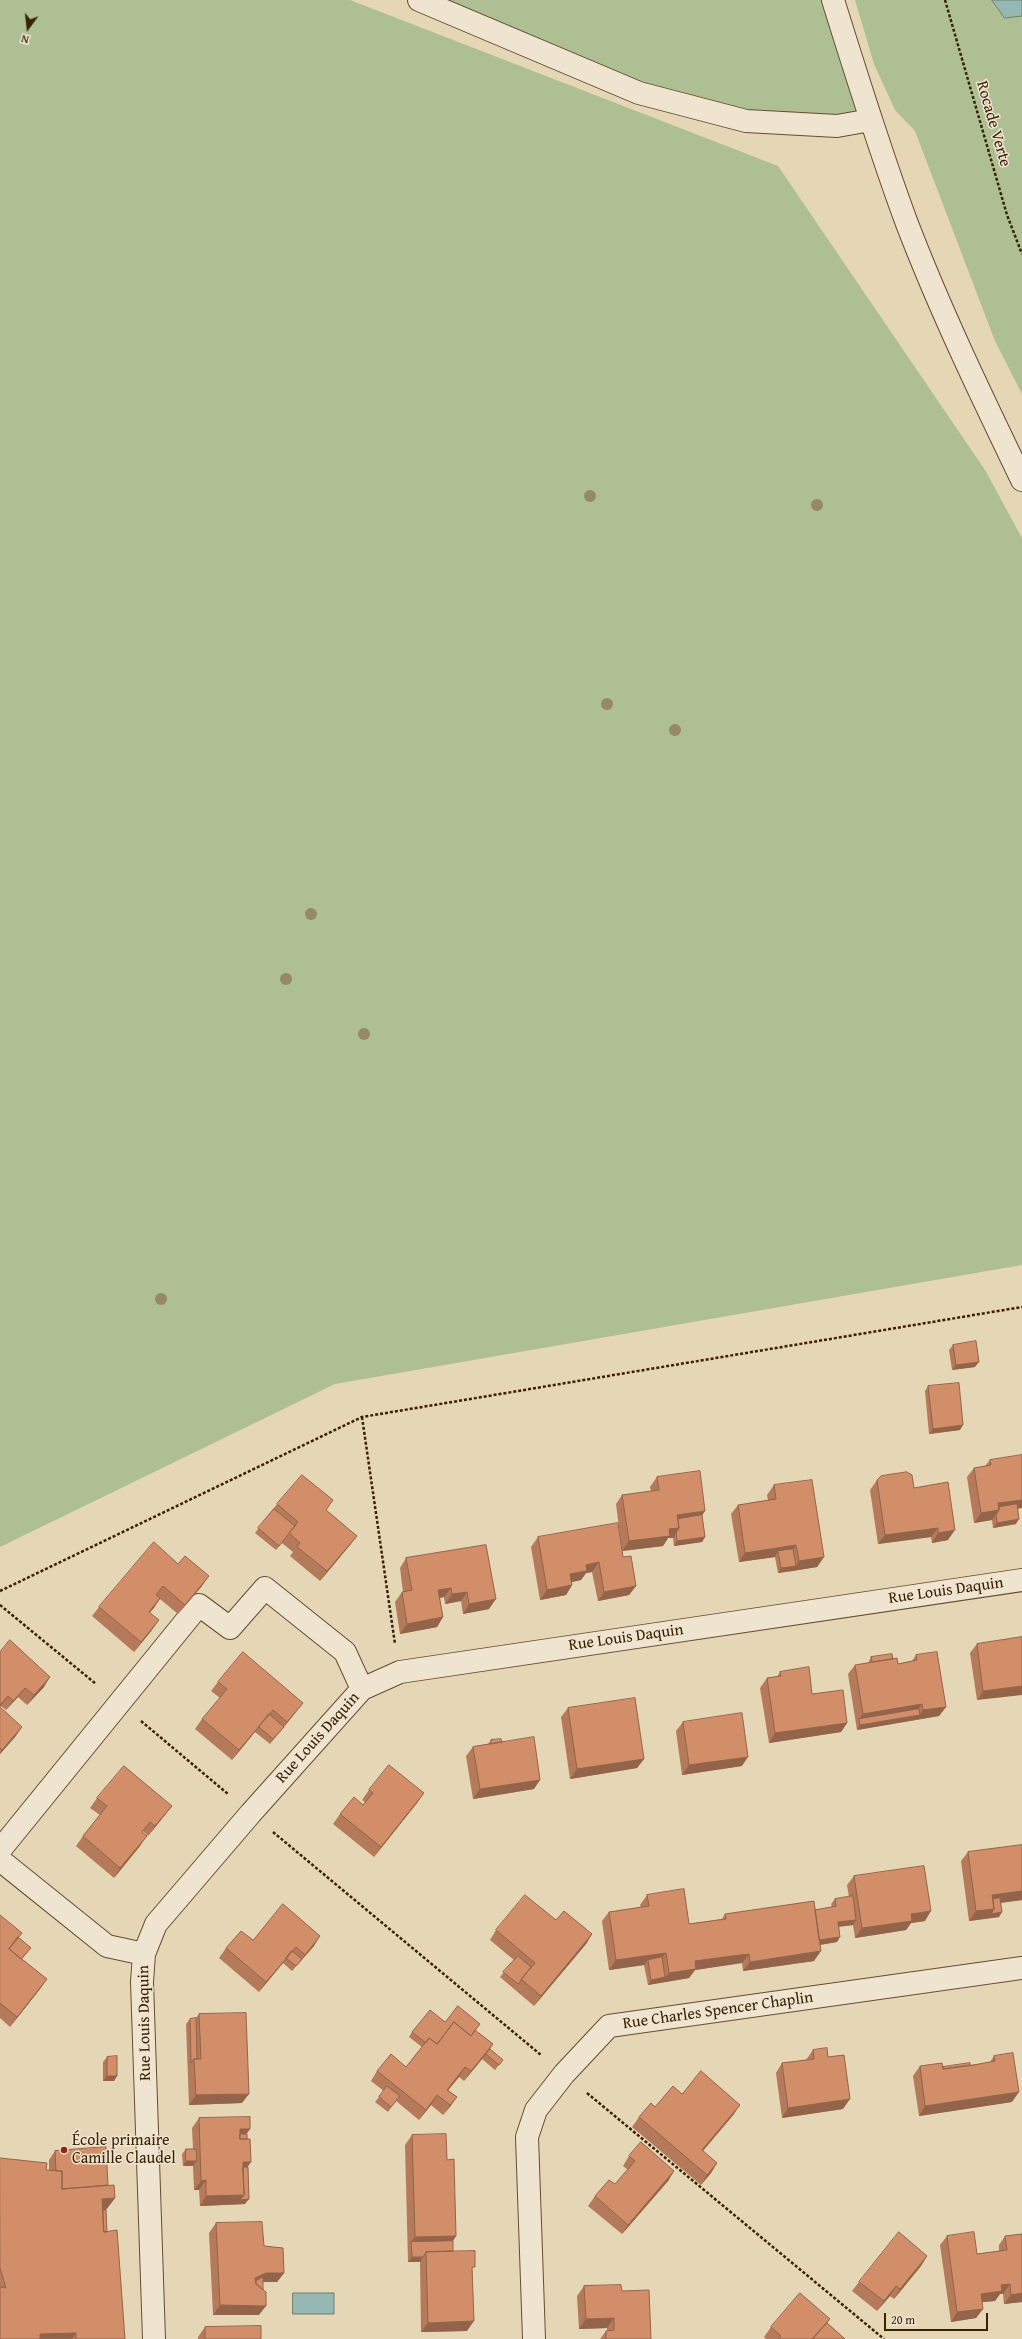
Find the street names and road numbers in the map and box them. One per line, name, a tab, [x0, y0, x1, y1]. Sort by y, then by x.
street label: Rocade Verte	[972, 79, 1014, 169]
street label: Rue Louis Daquin	[887, 1573, 1005, 1609]
street label: Rue Louis Daquin	[567, 1620, 685, 1656]
street label: Rue Louis Daquin	[272, 1689, 364, 1787]
street label: Rue Louis Daquin	[134, 1965, 156, 2081]
street label: Rue Charles Spencer Chaplin	[622, 1988, 814, 2034]

